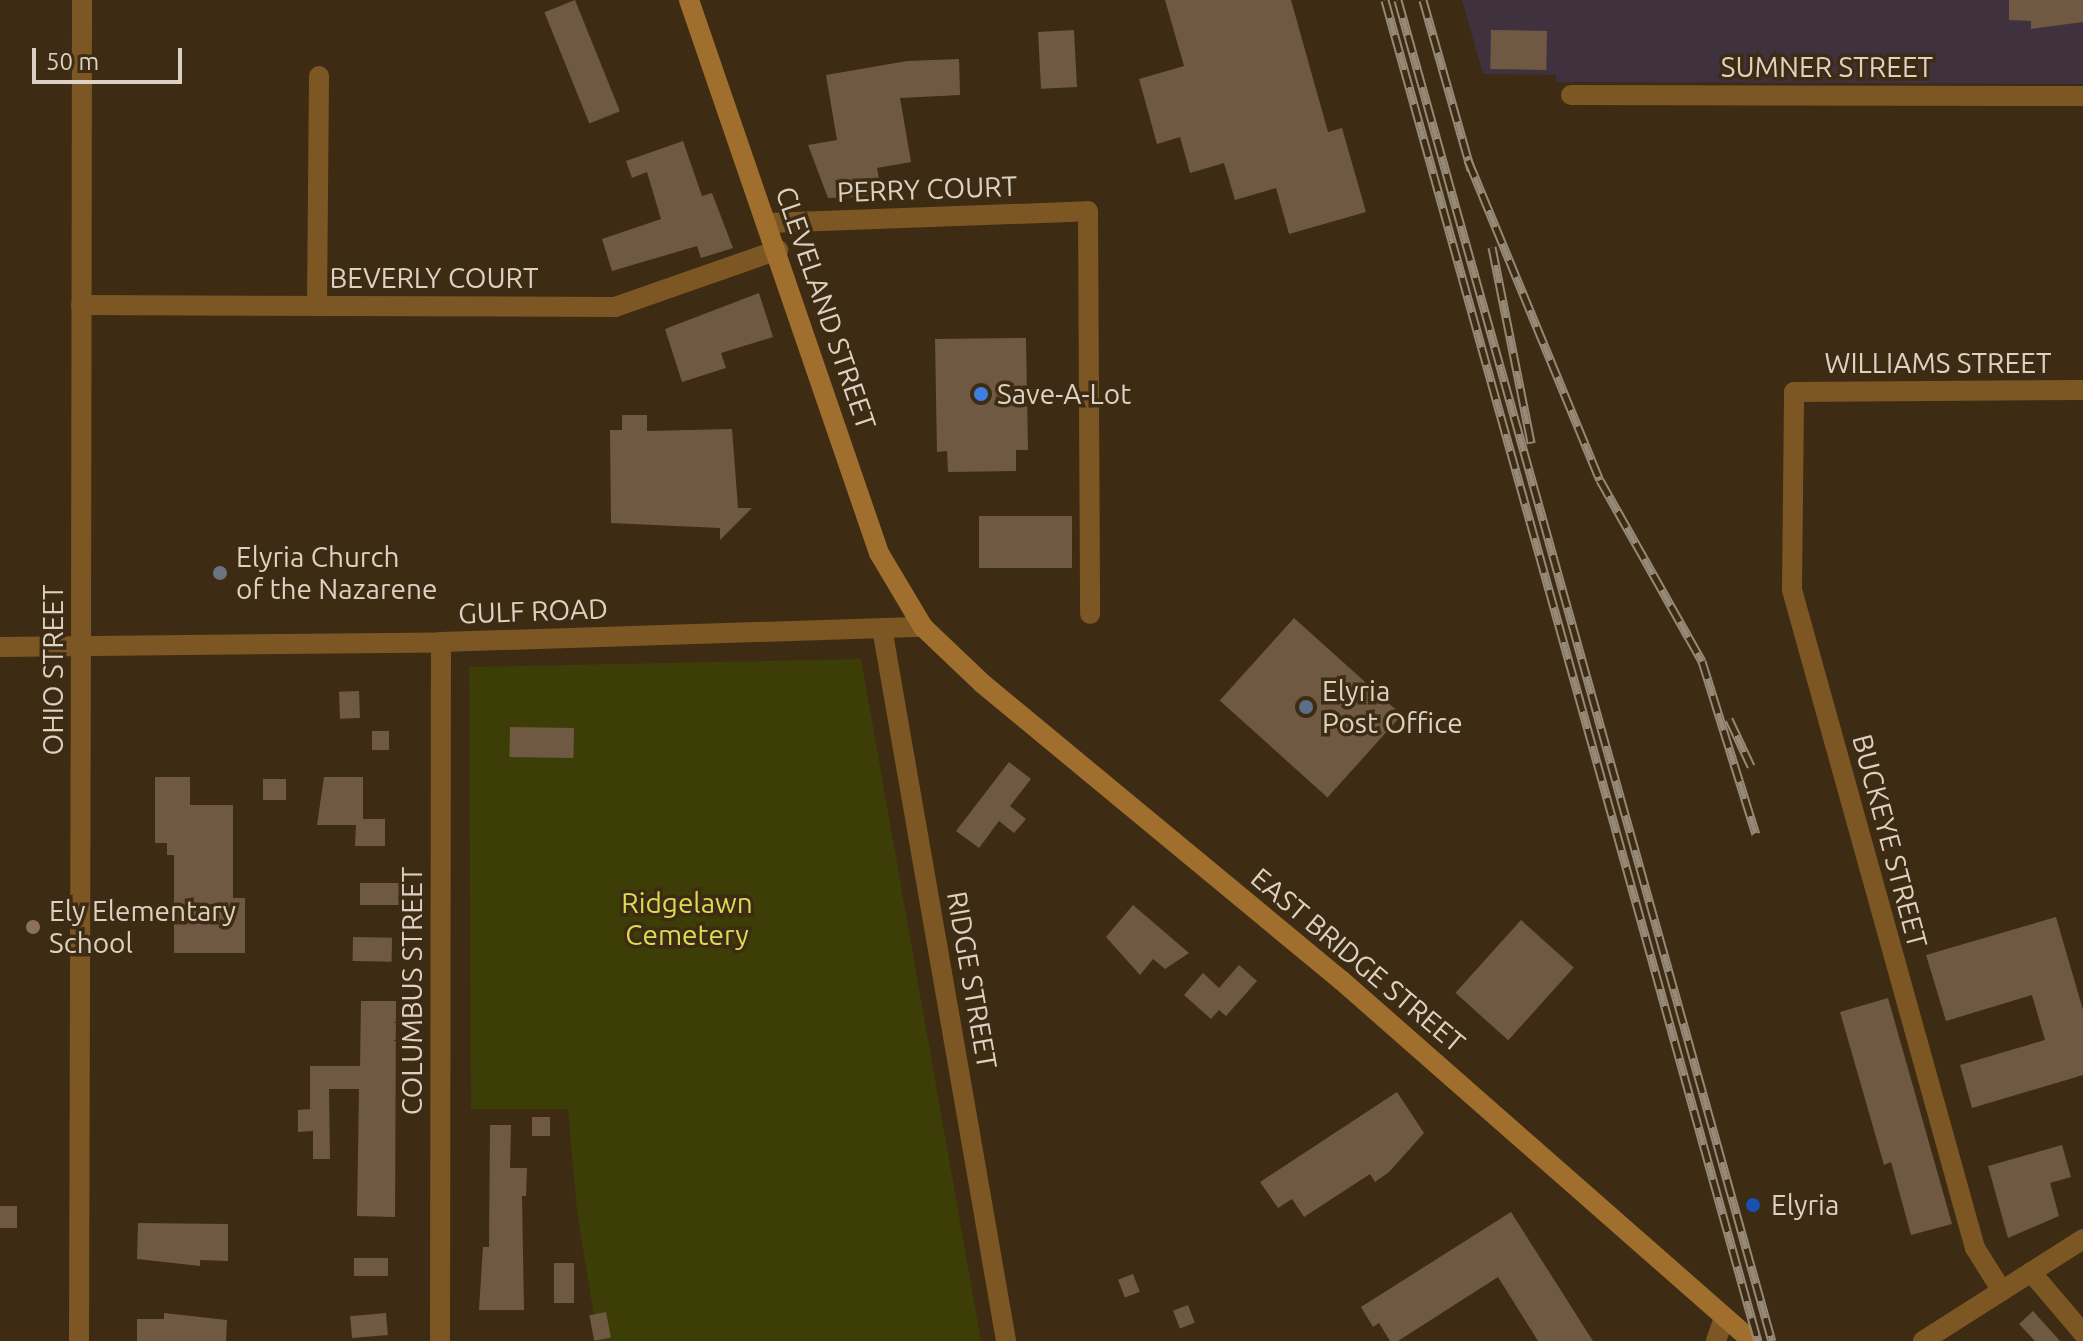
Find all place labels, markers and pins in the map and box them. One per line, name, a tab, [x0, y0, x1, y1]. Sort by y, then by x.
place label: Save-A-Lot	[997, 377, 1131, 411]
marker: Save-A-Lot	[972, 385, 990, 403]
place label: Elyria Church of the Nazarene	[236, 540, 437, 606]
marker: Elyria Church of the Nazarene	[211, 564, 229, 582]
place label: Elyria Post Office	[1322, 674, 1463, 740]
marker: Elyria Post Office	[1297, 698, 1315, 716]
place label: Ely Elementary School	[49, 894, 236, 960]
marker: Ely Elementary School	[24, 918, 42, 936]
place label: Elyria	[1771, 1188, 1839, 1222]
marker: Elyria	[1742, 1194, 1764, 1216]

